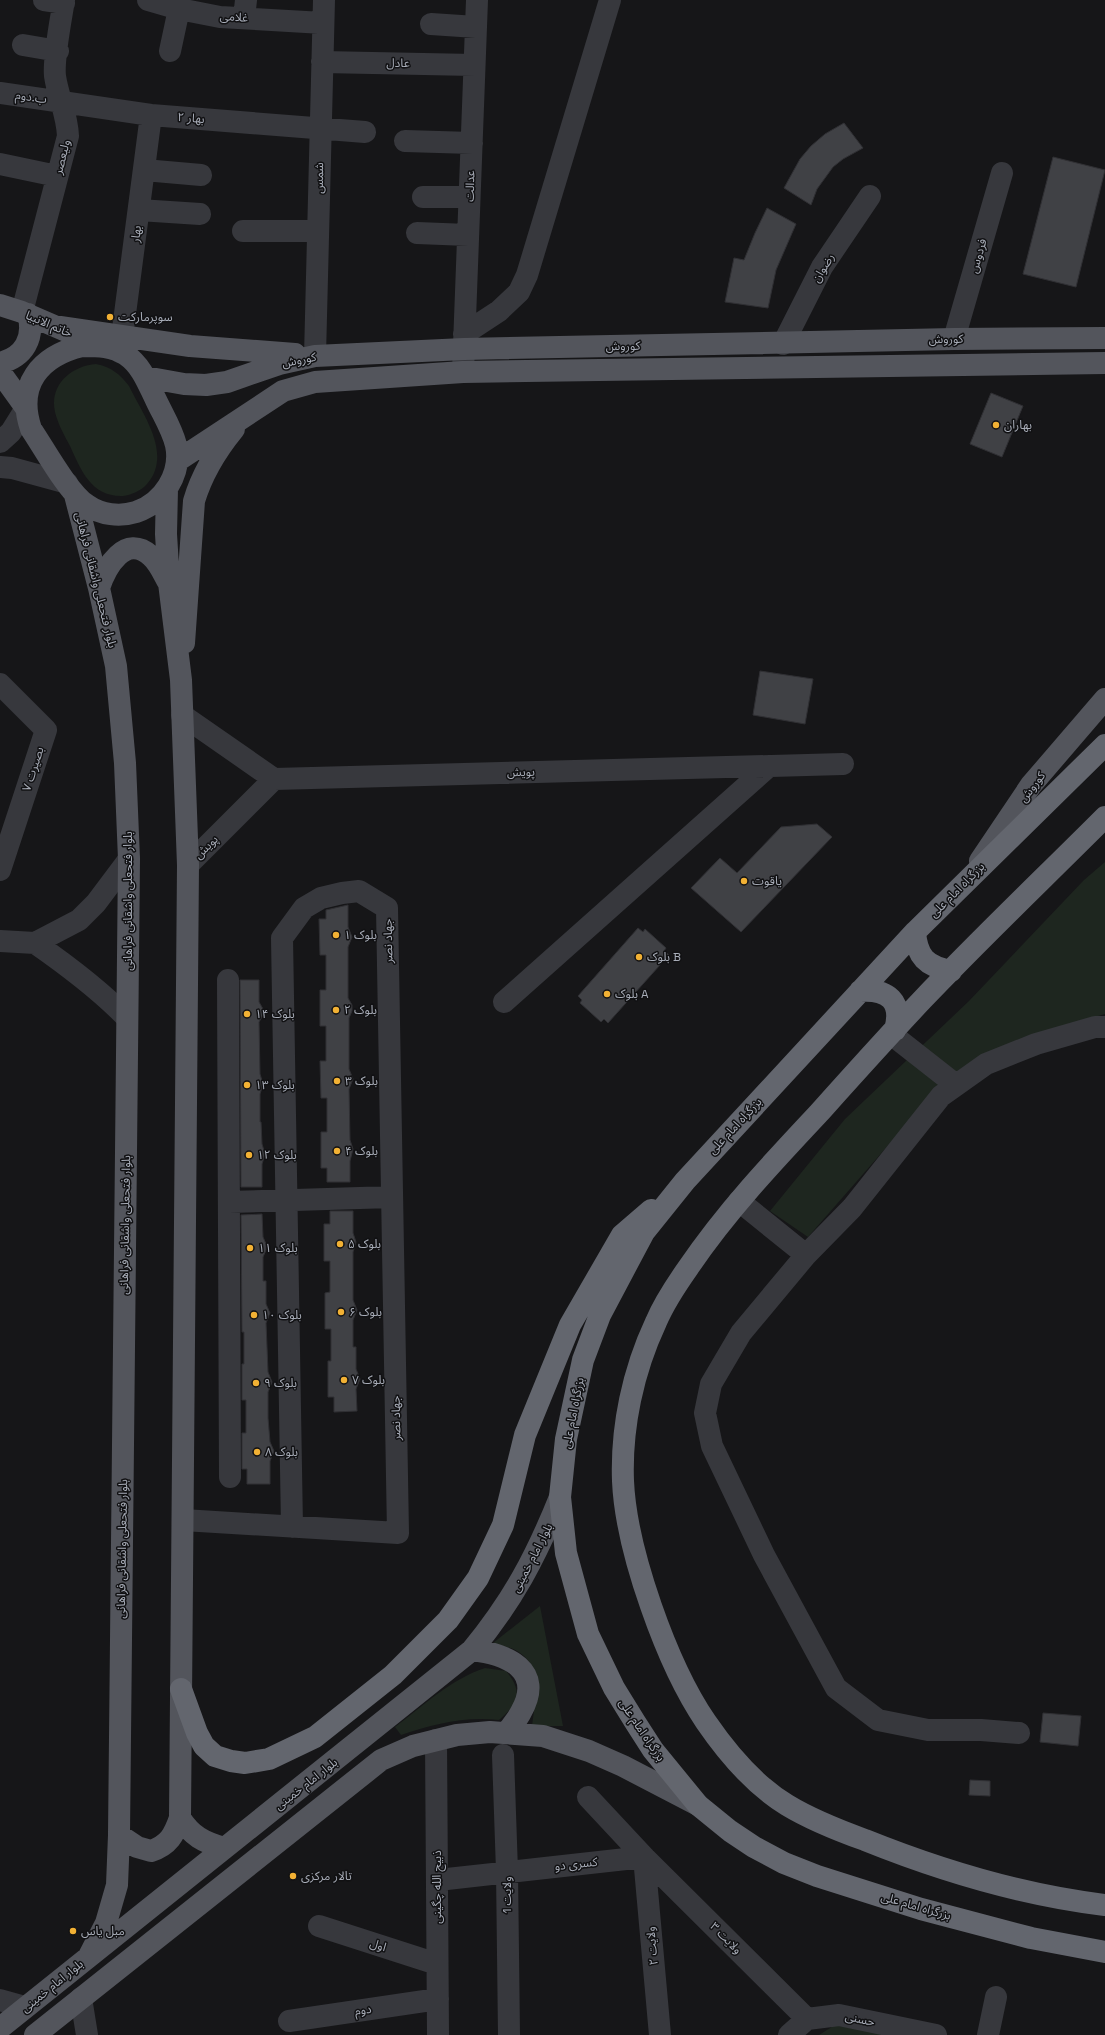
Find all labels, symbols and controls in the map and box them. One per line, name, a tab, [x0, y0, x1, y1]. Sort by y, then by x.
street label: غلامی	[219, 8, 249, 26]
street label: عادل	[386, 55, 410, 71]
street label: ب.دوم	[14, 87, 48, 108]
street label: بهار ۲	[177, 109, 205, 127]
street label: ولیعصر	[50, 138, 74, 177]
street label: شمس	[311, 162, 327, 194]
street label: عدالت	[461, 170, 479, 202]
street label: بهار	[127, 224, 145, 245]
street label: فردوس	[965, 237, 991, 275]
street label: رضوان	[808, 250, 838, 286]
street label: خاتم الانبیا	[23, 307, 75, 342]
place label: سوپرمارکت	[118, 309, 173, 325]
marker: سوپرمارکت	[105, 312, 115, 322]
street label: کوروش	[928, 331, 965, 347]
street label: کوروش	[605, 338, 642, 354]
street label: کوروش	[280, 349, 319, 371]
place label: بهاران	[1004, 417, 1032, 433]
marker: بهاران	[991, 420, 1001, 430]
street label: بلوار فتحعلی واشقانی فراهانی	[71, 510, 121, 650]
street label: بصیرت ۷	[18, 745, 48, 793]
street label: پویش	[507, 764, 535, 780]
street label: کوروش	[1015, 767, 1050, 806]
street label: بلوار فتحعلی واشقانی فراهانی	[120, 831, 136, 971]
street label: پویش	[190, 831, 222, 863]
street label: بزرگراه امام علی	[926, 859, 989, 922]
place label: یاقوت	[752, 873, 782, 889]
marker: یاقوت	[739, 876, 749, 886]
street label: جهاد نصر	[380, 918, 396, 965]
place label: بلوک ۱	[344, 927, 377, 943]
marker: بلوک ۱	[331, 930, 341, 940]
place label: بلوک B	[647, 949, 681, 965]
marker: بلوک B	[634, 952, 644, 962]
place label: بلوک A	[615, 986, 649, 1002]
marker: بلوک A	[602, 989, 612, 999]
place label: بلوک ۲	[344, 1002, 377, 1018]
marker: بلوک ۲	[331, 1005, 341, 1015]
place label: بلوک ۱۴	[255, 1006, 295, 1022]
marker: بلوک ۱۴	[242, 1009, 252, 1019]
place label: بلوک ۳	[345, 1073, 378, 1089]
marker: بلوک ۳	[332, 1076, 342, 1086]
place label: بلوک ۱۳	[255, 1077, 295, 1093]
marker: بلوک ۱۳	[242, 1080, 252, 1090]
street label: بزرگراه امام علی	[705, 1094, 766, 1159]
place label: بلوک ۴	[345, 1143, 378, 1159]
marker: بلوک ۴	[332, 1146, 342, 1156]
place label: بلوک ۱۲	[257, 1147, 297, 1163]
marker: بلوک ۱۲	[244, 1150, 254, 1160]
street label: بلوار فتحعلی واشقانی فراهانی	[116, 1155, 134, 1295]
place label: بلوک ۵	[348, 1236, 381, 1252]
marker: بلوک ۵	[335, 1239, 345, 1249]
place label: بلوک ۱۱	[258, 1240, 298, 1256]
marker: بلوک ۱۱	[245, 1243, 255, 1253]
place label: بلوک ۶	[349, 1304, 382, 1320]
place label: بلوک ۱۰	[262, 1307, 302, 1323]
marker: بلوک ۶	[336, 1307, 346, 1317]
marker: بلوک ۱۰	[249, 1310, 259, 1320]
place label: بلوک ۷	[352, 1372, 385, 1388]
place label: بلوک ۹	[264, 1375, 297, 1391]
marker: بلوک ۷	[339, 1375, 349, 1385]
street label: بزرگراه امام علی	[558, 1376, 589, 1450]
marker: بلوک ۹	[251, 1378, 261, 1388]
street label: جهاد نصر	[388, 1395, 404, 1442]
place label: بلوک ۸	[265, 1444, 298, 1460]
marker: بلوک ۸	[252, 1447, 262, 1457]
street label: بلوار فتحعلی واشقانی فراهانی	[113, 1479, 131, 1619]
street label: بلوار امام خمینی	[508, 1521, 557, 1596]
street label: بزرگراه امام علی	[614, 1696, 669, 1765]
street label: بلوار امام خمینی	[271, 1754, 341, 1814]
street label: ذبیح الله چگینی	[429, 1850, 446, 1924]
street label: کسری دو	[554, 1854, 599, 1874]
place label: تالار مرکزی	[301, 1868, 352, 1884]
marker: تالار مرکزی	[288, 1871, 298, 1881]
street label: ولایت 1	[499, 1876, 515, 1914]
street label: بزرگراه امام علی	[879, 1888, 953, 1925]
street label: ولایت ۳	[707, 1919, 745, 1957]
place label: مبل یاس	[81, 1923, 125, 1939]
marker: مبل یاس	[68, 1926, 78, 1936]
street label: ولایت ۲	[642, 1926, 662, 1966]
street label: اول	[368, 1935, 388, 1955]
street label: بلوار امام خمینی	[18, 1956, 87, 2017]
street label: دوم	[354, 2001, 373, 2020]
street label: حسنی	[844, 2008, 876, 2030]

